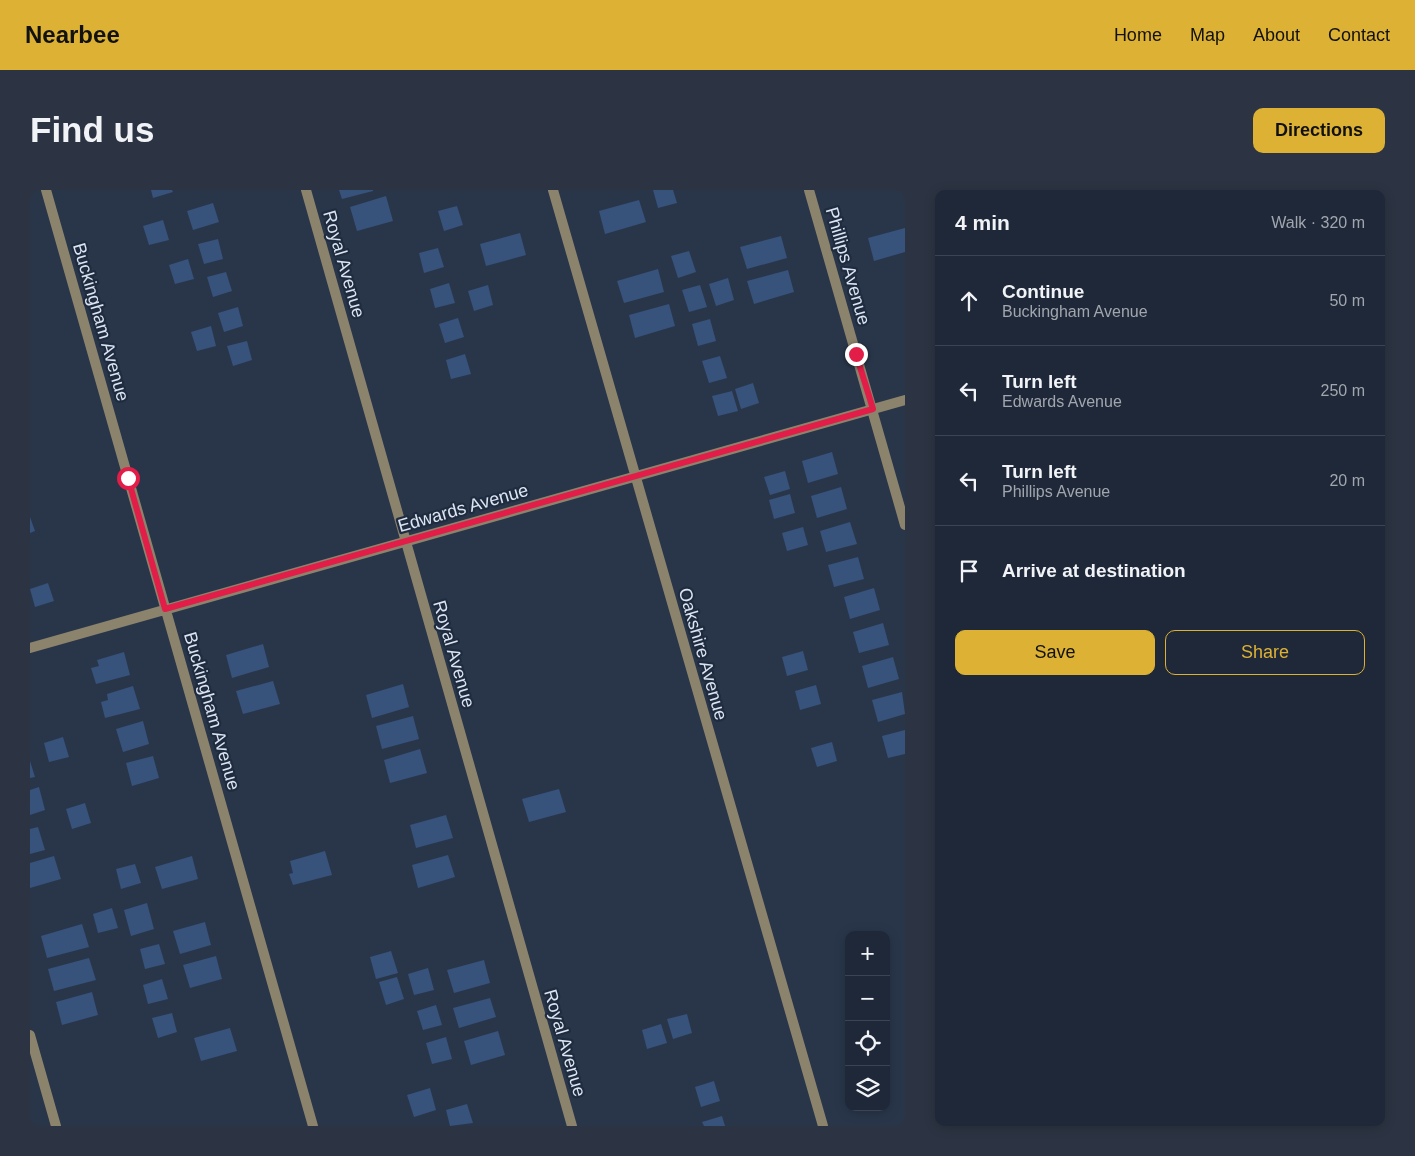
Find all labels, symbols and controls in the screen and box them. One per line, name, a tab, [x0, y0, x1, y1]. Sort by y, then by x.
text: Nearbee	[25, 21, 120, 48]
text: Home	[1114, 25, 1162, 45]
text: Map	[1190, 25, 1225, 45]
text: About	[1253, 25, 1300, 45]
text: Contact	[1328, 25, 1390, 45]
button: Directions	[1253, 108, 1385, 153]
text: Find us	[30, 110, 154, 149]
street label: Phillips Avenue	[822, 205, 874, 327]
street label: Royal Avenue	[319, 208, 369, 320]
text: 4 min	[955, 211, 1010, 234]
text: Walk · 320 m	[1271, 214, 1365, 231]
street label: Buckingham Avenue	[69, 241, 133, 403]
text: Continue	[1002, 281, 1084, 302]
icon: ahead	[955, 287, 983, 315]
text: 50 m	[1329, 292, 1365, 309]
text: Buckingham Avenue	[1002, 303, 1148, 320]
route end	[845, 343, 868, 366]
text: Turn left	[1002, 371, 1077, 392]
icon: left	[955, 377, 983, 405]
text: 250 m	[1321, 382, 1365, 399]
text: Edwards Avenue	[1002, 393, 1122, 410]
text: Turn left	[1002, 461, 1077, 482]
route start	[117, 467, 140, 490]
icon: left	[955, 467, 983, 495]
text: 20 m	[1329, 472, 1365, 489]
street label: Edwards Avenue	[395, 480, 531, 536]
text: Phillips Avenue	[1002, 483, 1110, 500]
icon: arrive	[955, 557, 983, 585]
text: Arrive at destination	[1002, 560, 1186, 581]
street label: Oakshire Avenue	[675, 586, 731, 722]
street label: Royal Avenue	[429, 598, 479, 710]
street label: Buckingham Avenue	[180, 630, 244, 792]
button: Save	[955, 630, 1155, 675]
button: Share	[1165, 630, 1365, 675]
map controls	[845, 931, 890, 1111]
button: +	[845, 931, 890, 976]
button: −	[845, 976, 890, 1021]
street label: Royal Avenue	[540, 987, 590, 1099]
button: locate	[845, 1021, 890, 1066]
button: layers	[845, 1066, 890, 1111]

